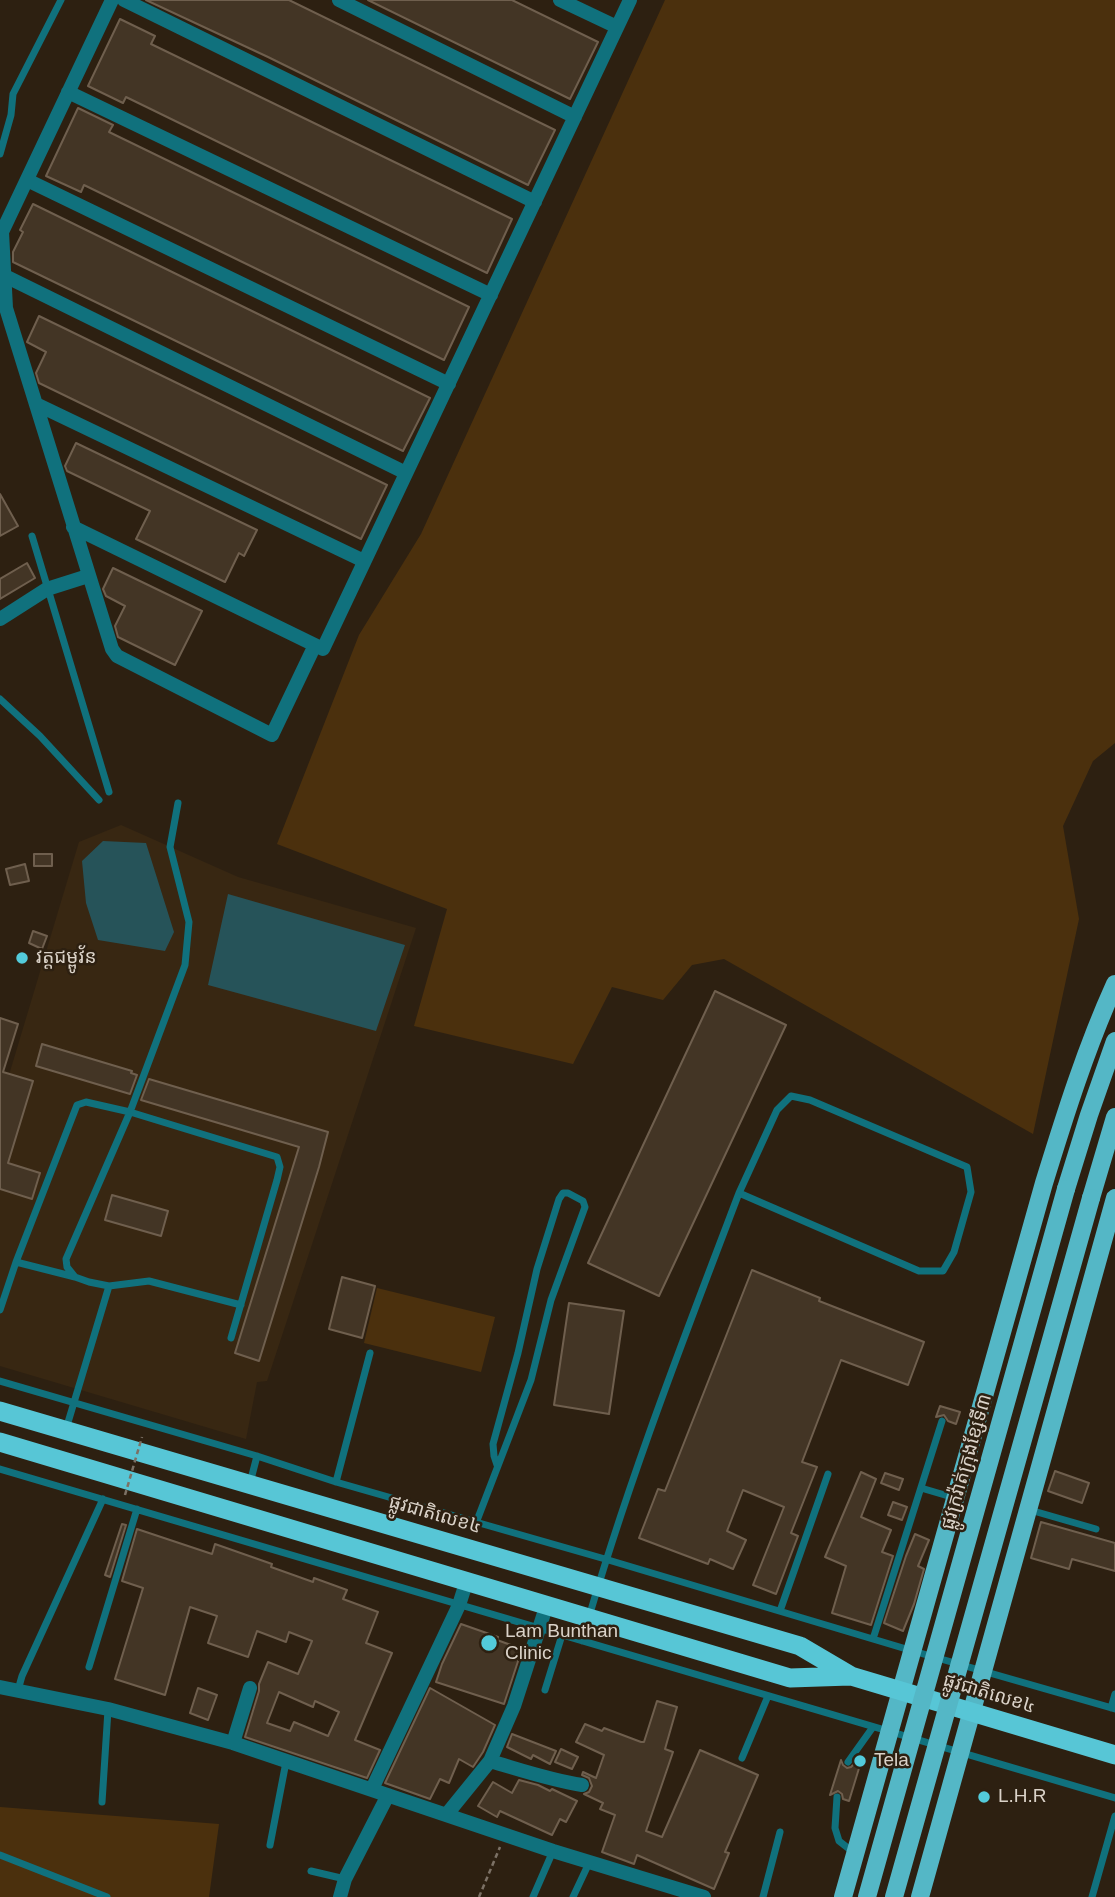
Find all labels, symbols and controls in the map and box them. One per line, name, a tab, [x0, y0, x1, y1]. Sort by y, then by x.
place label: វត្តជម្ពូវ័ន	[36, 947, 97, 969]
marker: វត្តជម្ពូវ័ន	[14, 950, 30, 966]
street label: ផ្លូវក្រវ៉ាត់ក្រុងខ្សែទី៣	[937, 1391, 997, 1533]
street label: ផ្លូវជាតិលេខ៤	[386, 1491, 484, 1539]
place label: Lam Bunthan Clinic	[505, 1621, 618, 1665]
marker: Lam Bunthan Clinic	[479, 1633, 499, 1653]
street label: ផ្លូវជាតិលេខ៤	[940, 1669, 1038, 1719]
place label: Tela	[874, 1750, 909, 1772]
marker: Tela	[852, 1753, 868, 1769]
place label: L.H.R	[998, 1786, 1047, 1808]
marker: L.H.R	[976, 1789, 992, 1805]

